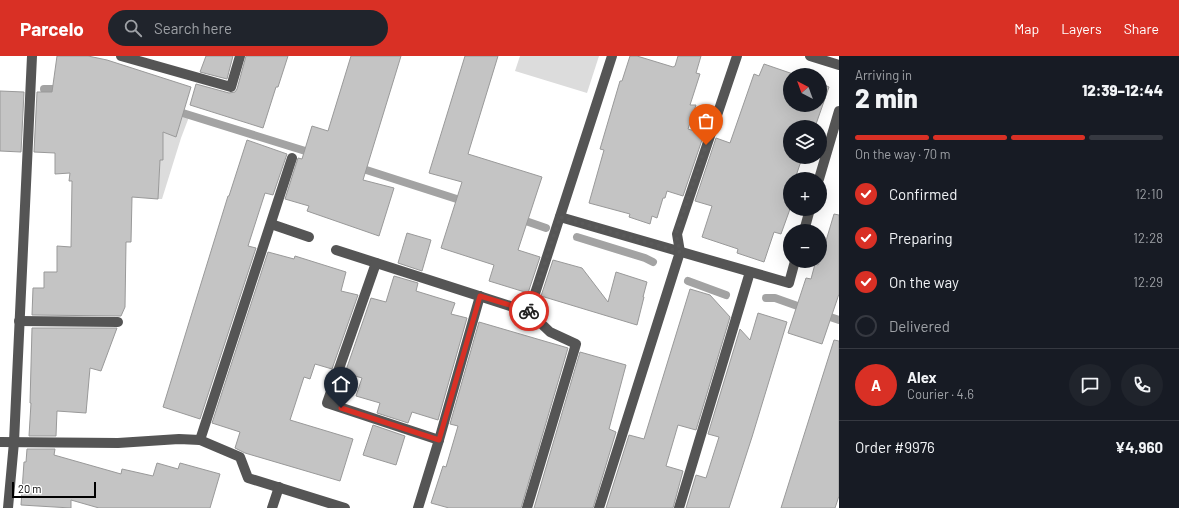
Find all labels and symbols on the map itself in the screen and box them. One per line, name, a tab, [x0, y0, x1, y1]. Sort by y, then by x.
north arrow	[783, 68, 827, 112]
pin	[689, 104, 723, 145]
courier	[509, 291, 549, 331]
pin	[324, 367, 358, 408]
scale bar	[12, 480, 96, 499]

